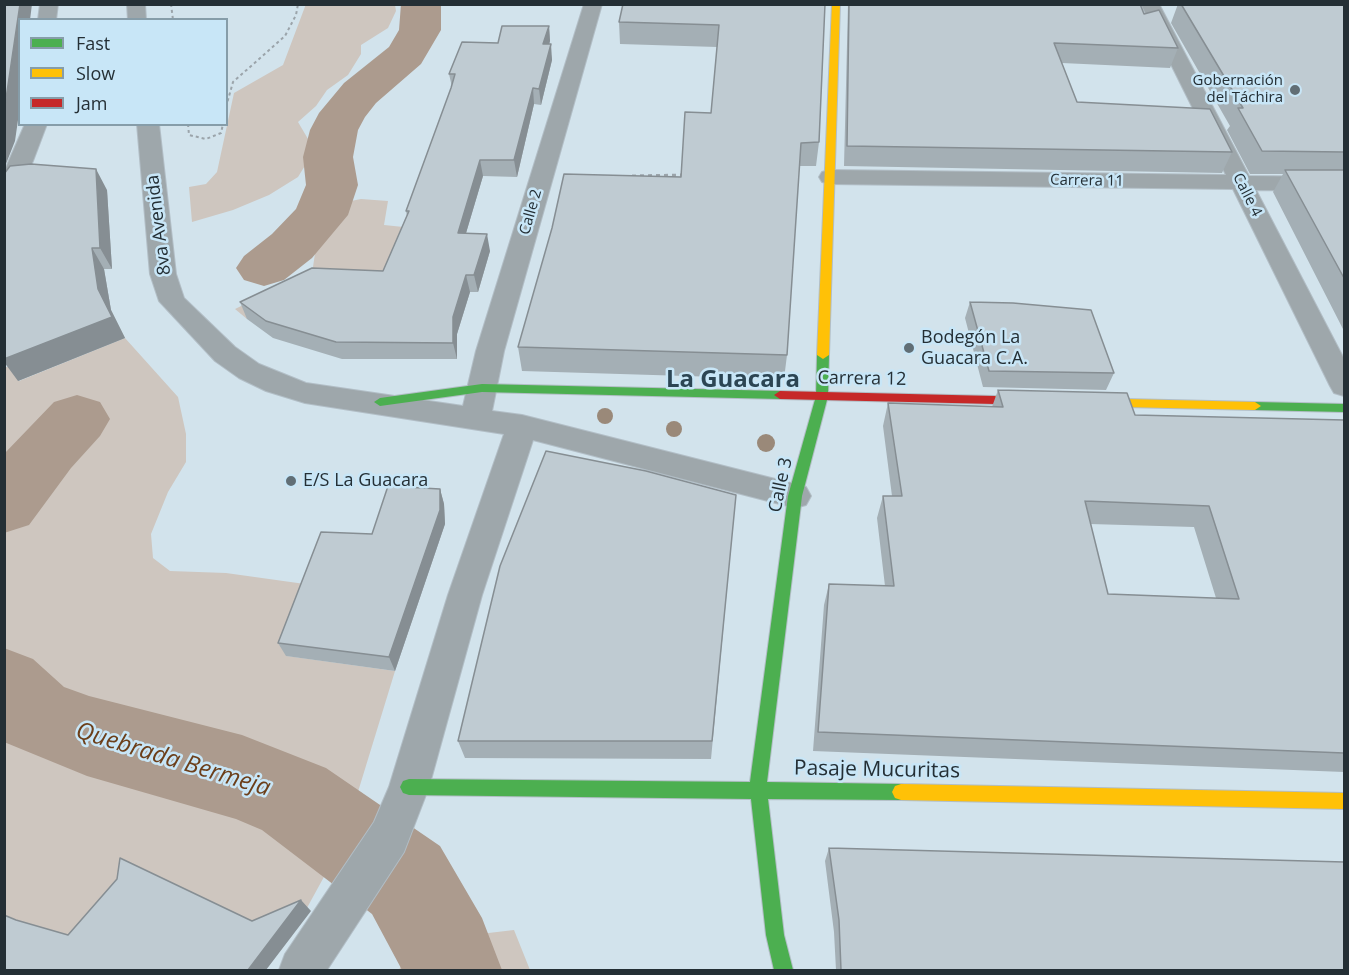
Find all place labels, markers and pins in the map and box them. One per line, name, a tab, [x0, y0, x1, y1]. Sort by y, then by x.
place label: Gobernación del Táchira	[1193, 72, 1283, 107]
marker: Gobernación del Táchira	[1288, 83, 1302, 97]
place label: Bodegón La Guacara C.A.	[921, 327, 1028, 370]
marker: Bodegón La Guacara C.A.	[902, 341, 916, 355]
place label: E/S La Guacara	[303, 470, 428, 492]
marker: E/S La Guacara	[284, 474, 298, 488]

